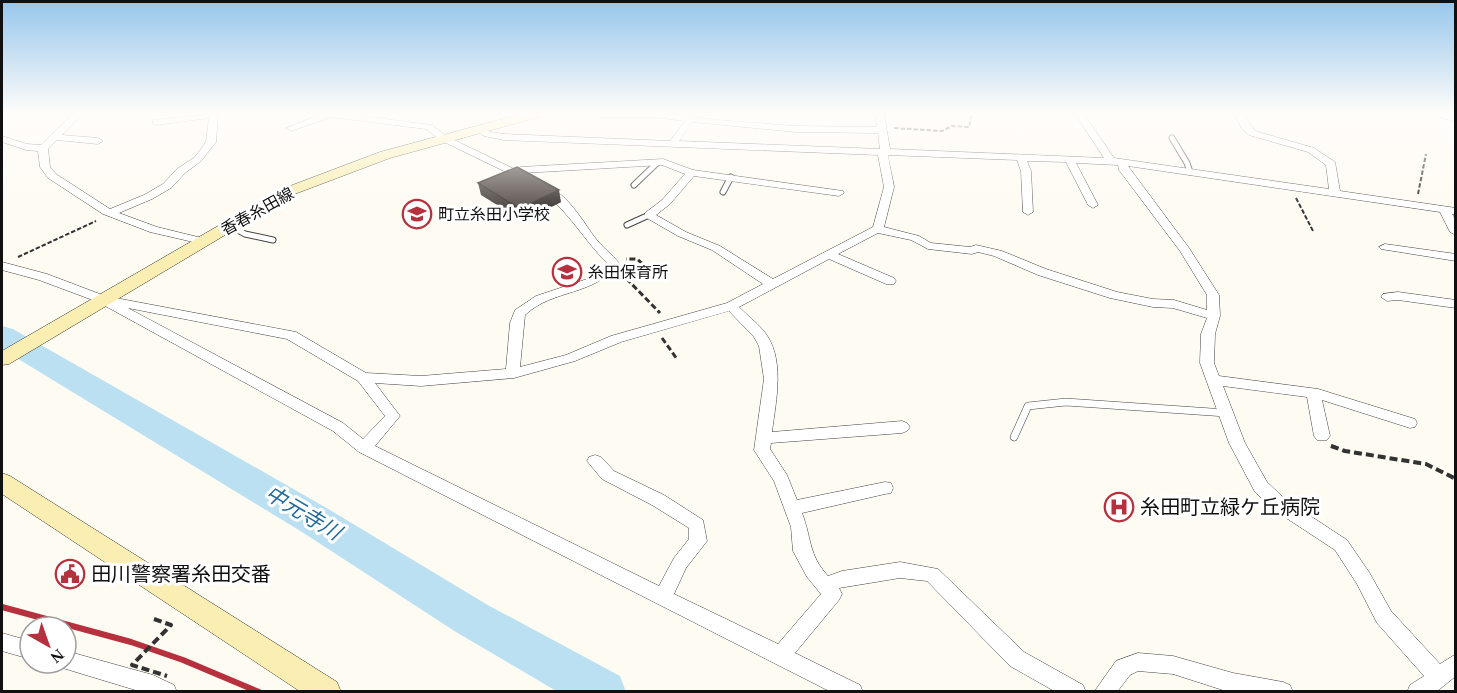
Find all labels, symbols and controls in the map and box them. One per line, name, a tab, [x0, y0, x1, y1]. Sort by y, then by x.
street label: 香春糸田線	[218, 185, 296, 238]
school or university icon: 町立糸田小学校	[401, 198, 433, 230]
place label: 町立糸田小学校	[438, 206, 550, 223]
school or university icon: 糸田保育所	[551, 256, 583, 288]
place label: 糸田保育所	[588, 264, 668, 281]
water label: 中元寺川	[261, 481, 347, 546]
hospital icon: 糸田町立緑ケ丘病院	[1103, 491, 1135, 523]
place label: 糸田町立緑ケ丘病院	[1140, 496, 1320, 518]
public building icon: 田川警察署糸田交番	[54, 558, 86, 590]
place label: 田川警察署糸田交番	[91, 563, 271, 585]
north arrow	[18, 615, 78, 675]
text: N	[47, 646, 67, 667]

